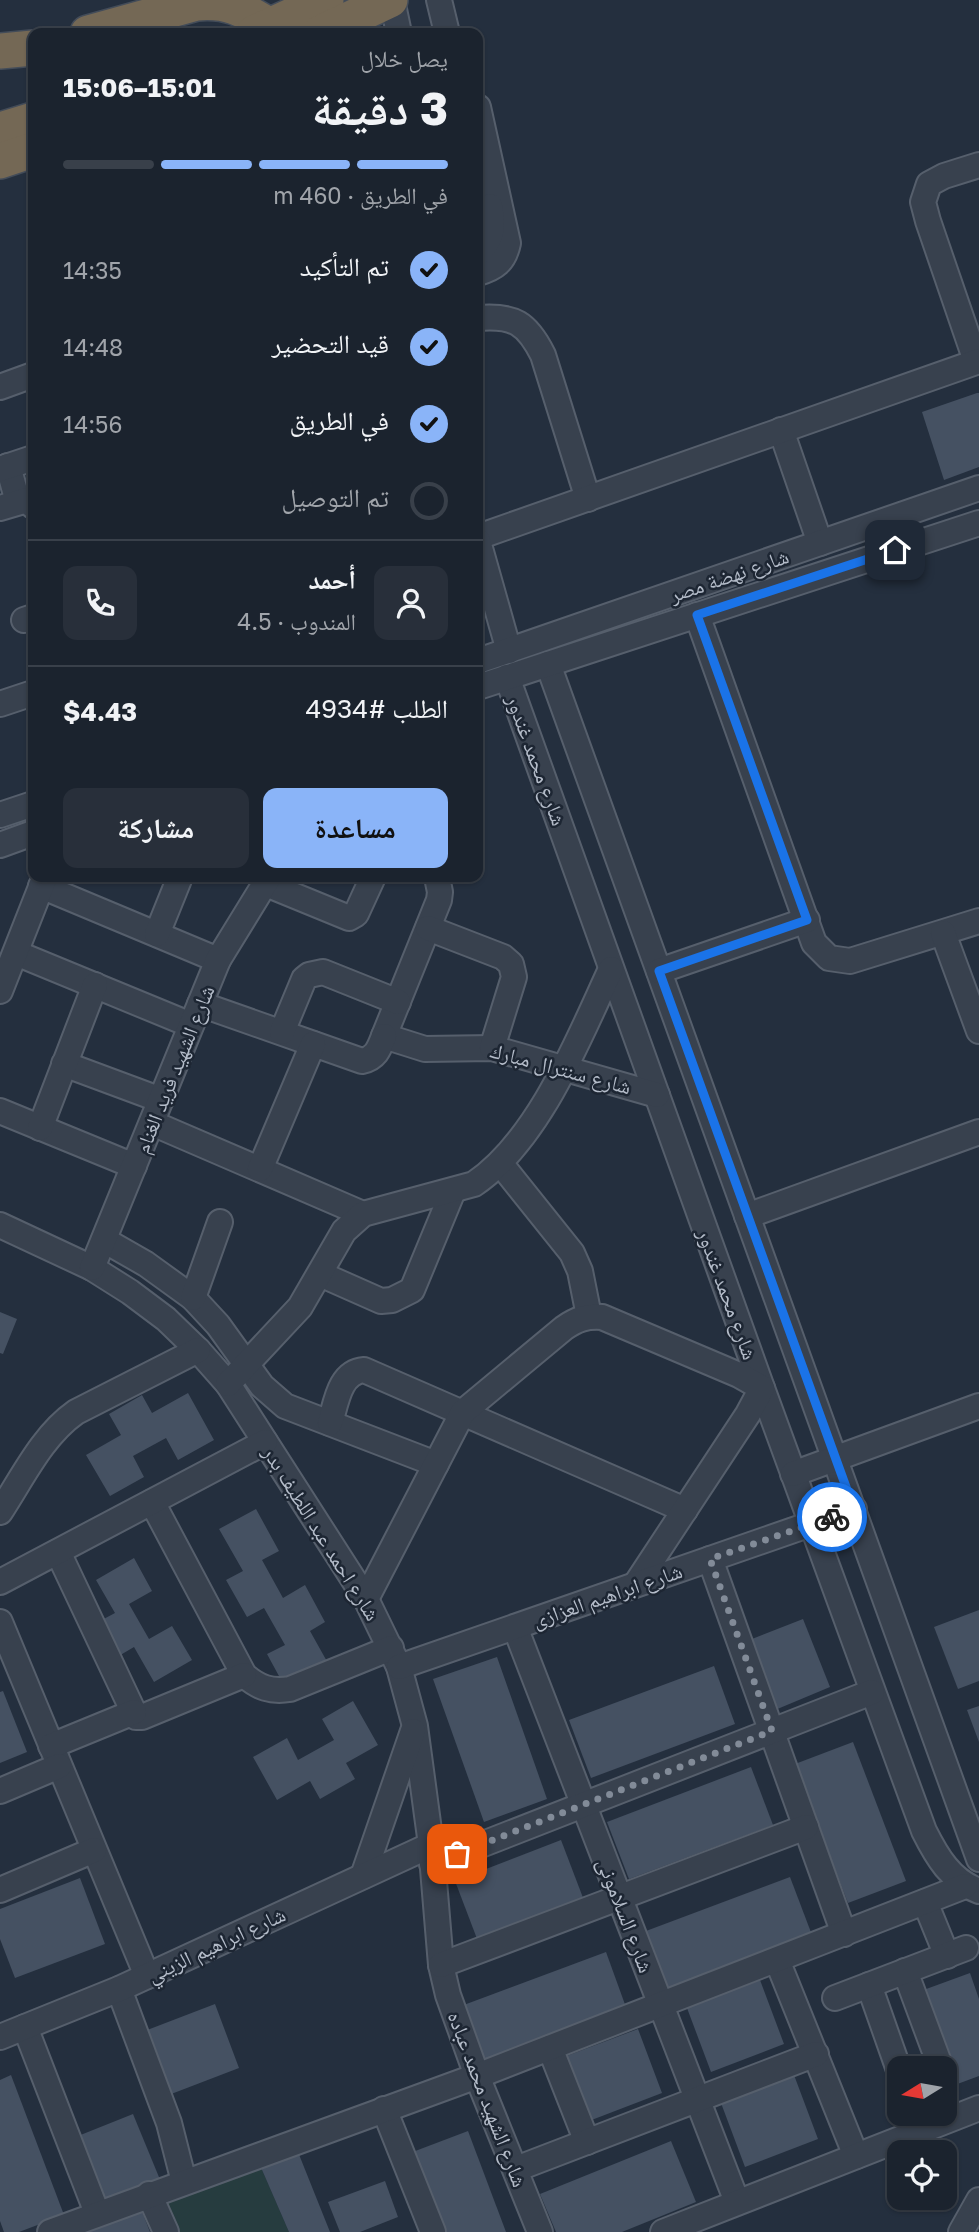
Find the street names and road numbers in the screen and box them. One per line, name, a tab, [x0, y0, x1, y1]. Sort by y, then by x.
street label: شارع نهضة مصر	[665, 542, 792, 609]
street label: شارع محمد غندور	[500, 690, 573, 829]
street label: شارع الشهيد فريد الغنام	[128, 981, 221, 1158]
street label: شارع سنترال مبارك	[487, 1037, 634, 1100]
street label: شارع محمد غندور	[691, 1224, 764, 1363]
street label: شارع احمد عبد اللطيف بدر	[256, 1440, 386, 1626]
street label: شارع ابراهيم العزازى	[529, 1557, 686, 1635]
street label: شارع السلامونى	[591, 1854, 660, 1976]
street label: شارع ابراهيم الزيني	[143, 1901, 291, 1991]
street label: شارع الشهيد محمد عباده	[442, 2007, 533, 2191]

